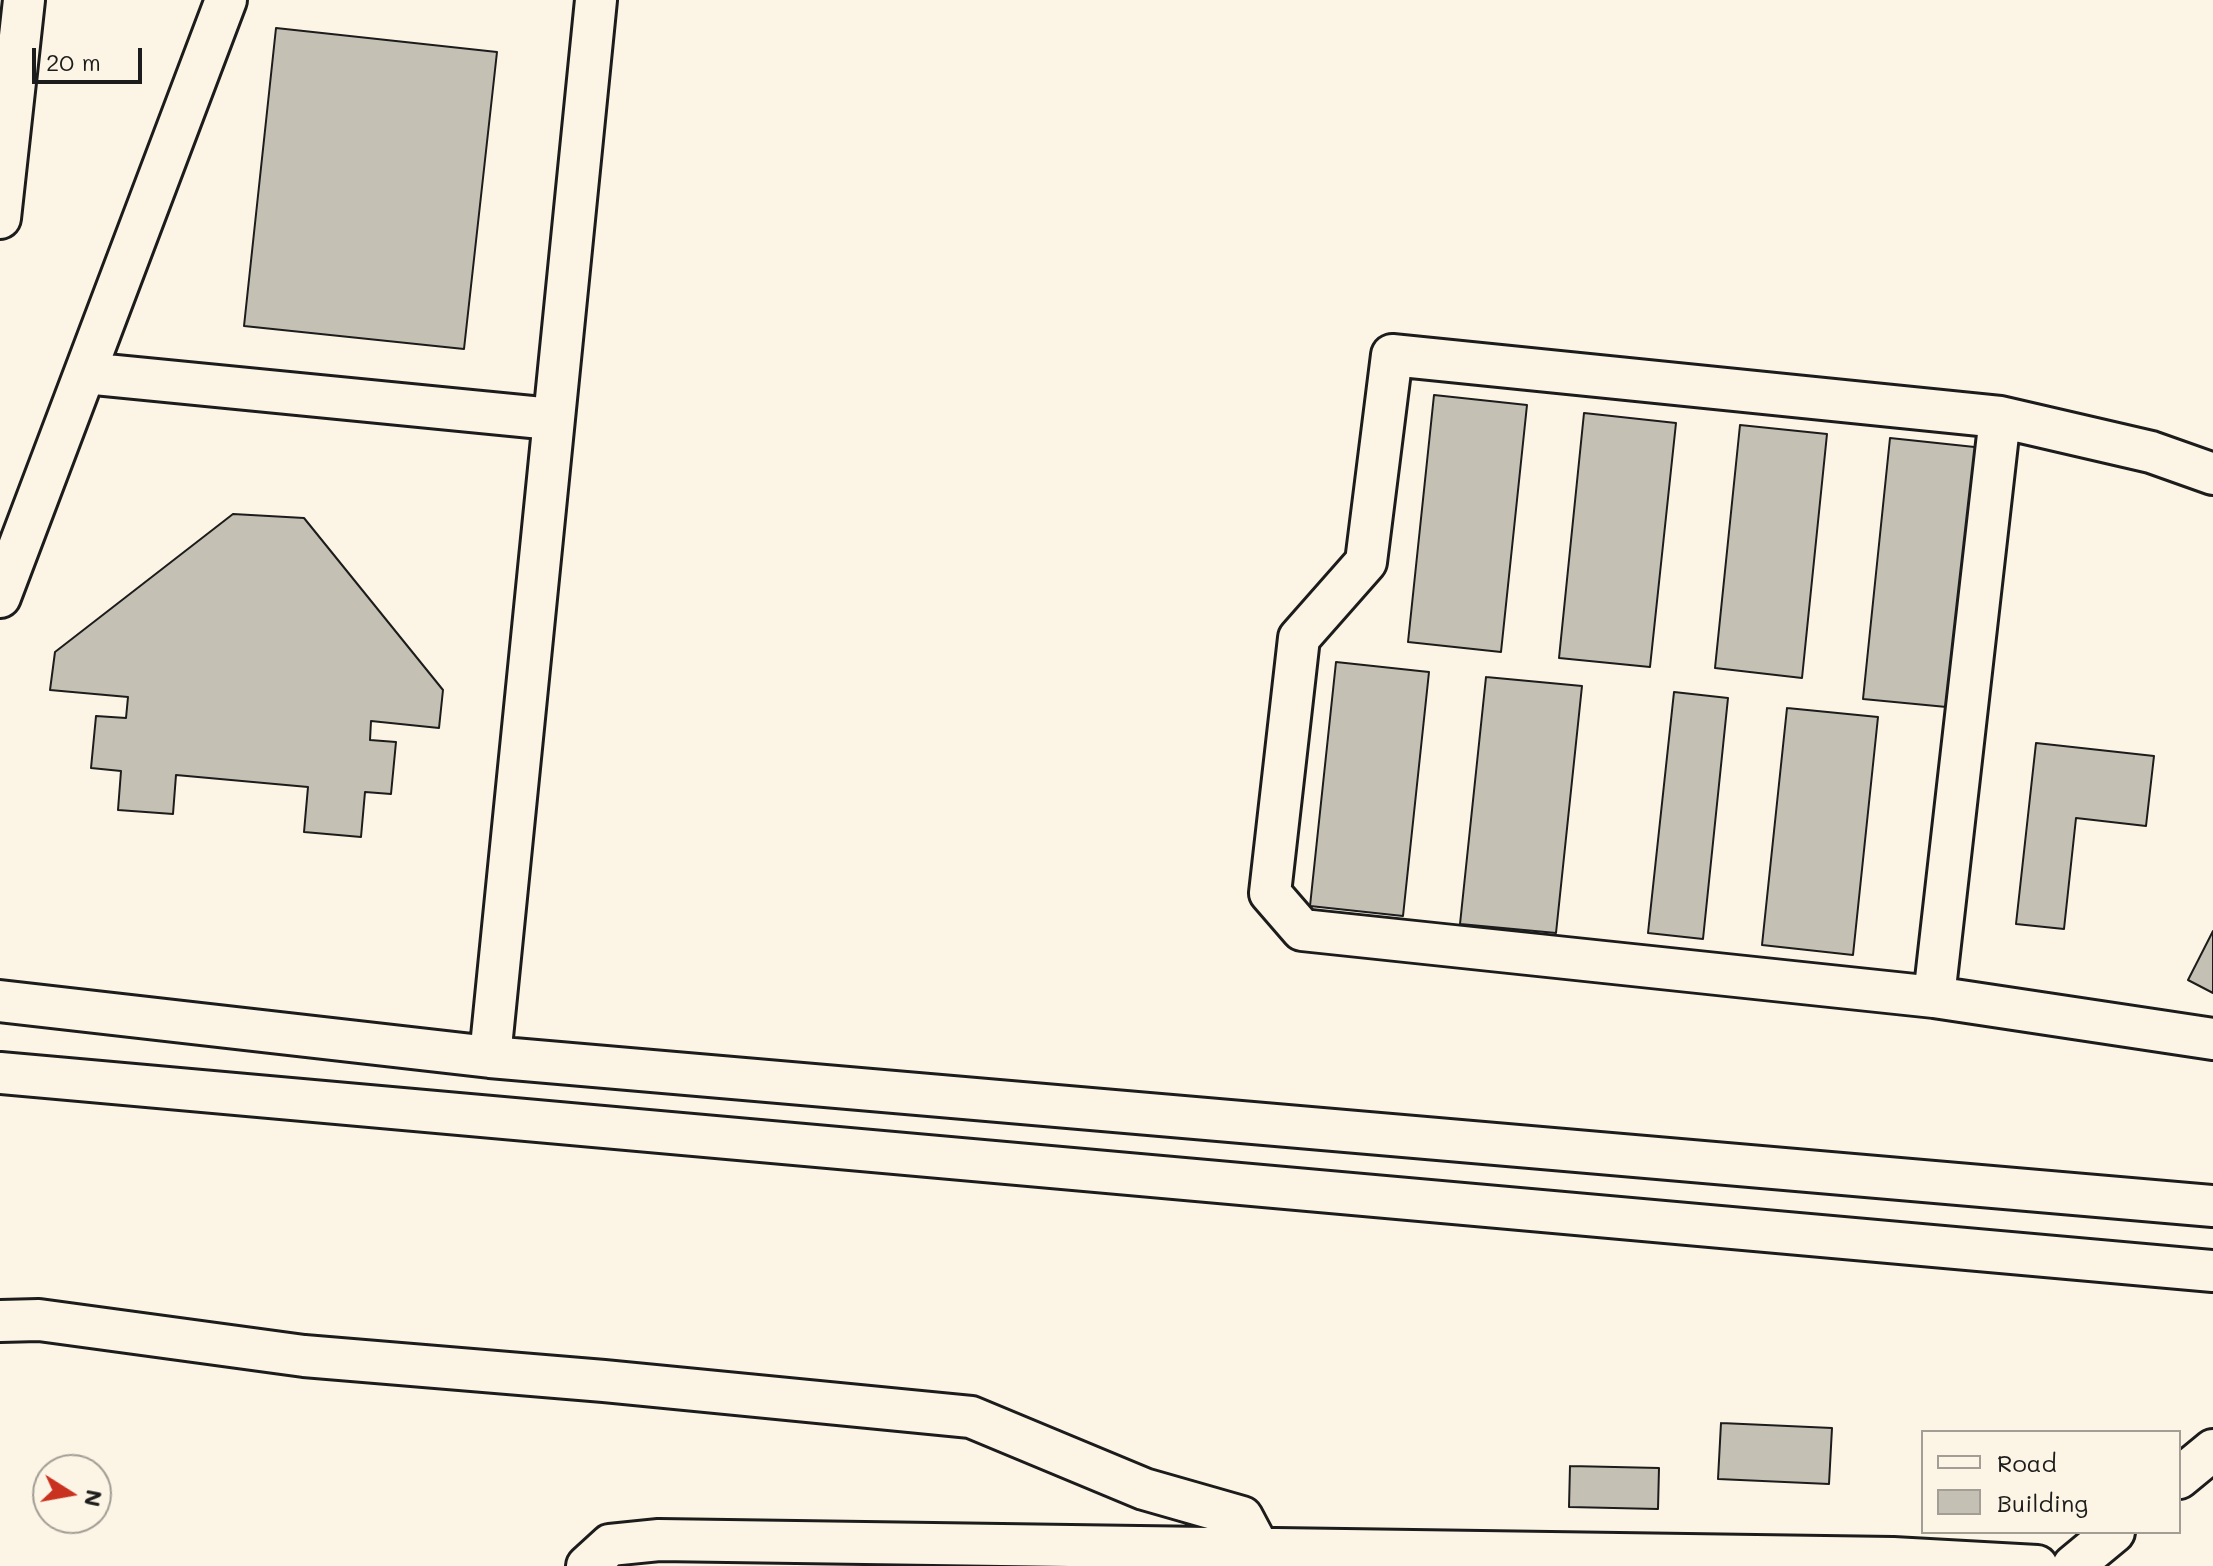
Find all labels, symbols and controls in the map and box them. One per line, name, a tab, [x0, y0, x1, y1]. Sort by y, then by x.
scale bar	[36, 32, 146, 82]
text: 20 m	[46, 46, 101, 77]
legend	[1921, 1430, 2181, 1534]
text: Road	[1997, 1447, 2057, 1478]
north arrow	[32, 1454, 112, 1534]
text: N	[78, 1487, 110, 1509]
text: Building	[1997, 1487, 2088, 1518]

